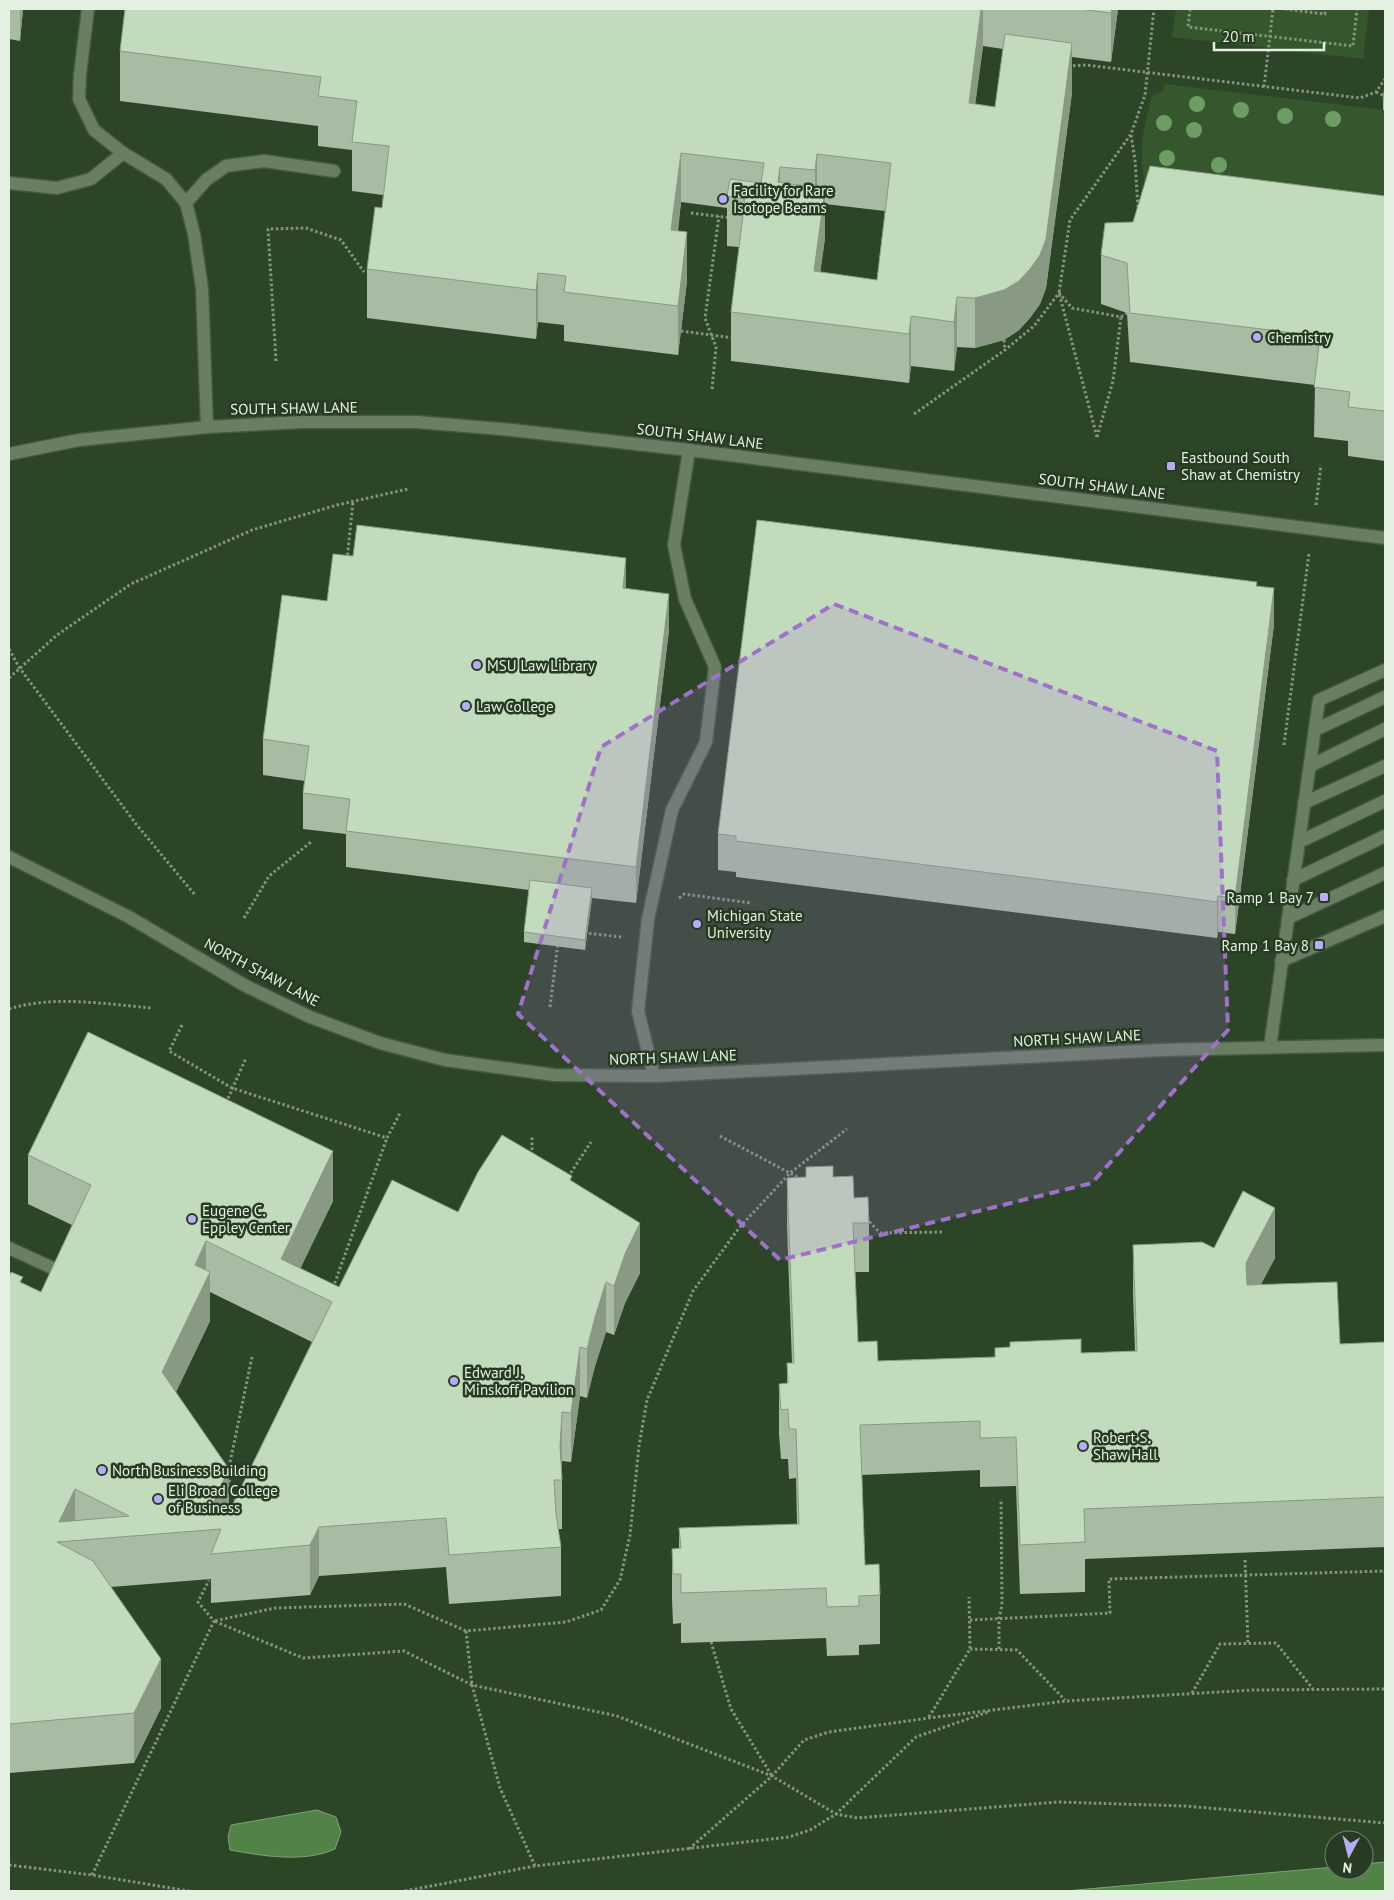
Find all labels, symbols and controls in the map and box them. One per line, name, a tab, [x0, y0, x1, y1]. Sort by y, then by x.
scale bar	[1214, 20, 1324, 52]
text: 20 m	[1222, 27, 1255, 46]
place label: Facility for Rare Isotope Beams	[733, 181, 834, 217]
marker: Facility for Rare Isotope Beams	[717, 193, 729, 205]
place label: Chemistry	[1267, 328, 1331, 347]
marker: Chemistry	[1251, 331, 1263, 343]
street label: SOUTH SHAW LANE	[230, 397, 358, 419]
street label: SOUTH SHAW LANE	[636, 419, 764, 453]
place label: Eastbound South Shaw at Chemistry	[1181, 448, 1300, 484]
marker: Eastbound South Shaw at Chemistry	[1165, 460, 1177, 472]
street label: SOUTH SHAW LANE	[1038, 469, 1166, 503]
place label: MSU Law Library	[487, 656, 595, 675]
marker: MSU Law Library	[471, 659, 483, 671]
place label: Law College	[476, 697, 554, 716]
marker: Law College	[460, 700, 472, 712]
place label: Ramp 1 Bay 7	[1226, 888, 1314, 907]
marker: Ramp 1 Bay 7	[1318, 891, 1330, 903]
place label: Michigan State University	[707, 906, 803, 942]
marker: Michigan State University	[691, 918, 703, 930]
street label: NORTH SHAW LANE	[201, 934, 323, 1010]
place label: Ramp 1 Bay 8	[1221, 936, 1309, 955]
marker: Ramp 1 Bay 8	[1313, 939, 1325, 951]
street label: NORTH SHAW LANE	[1013, 1025, 1141, 1051]
street label: NORTH SHAW LANE	[609, 1045, 737, 1069]
place label: Eugene C. Eppley Center	[202, 1201, 290, 1237]
marker: Eugene C. Eppley Center	[186, 1213, 198, 1225]
place label: Edward J. Minskoff Pavilion	[464, 1363, 574, 1399]
marker: Edward J. Minskoff Pavilion	[448, 1375, 460, 1387]
place label: Robert S. Shaw Hall	[1093, 1428, 1158, 1464]
marker: Robert S. Shaw Hall	[1077, 1440, 1089, 1452]
place label: North Business Building	[112, 1461, 266, 1480]
marker: North Business Building	[96, 1464, 108, 1476]
place label: Eli Broad College of Business	[168, 1481, 278, 1517]
marker: Eli Broad College of Business	[152, 1493, 164, 1505]
north arrow	[1324, 1830, 1374, 1880]
text: N	[1342, 1858, 1353, 1877]

